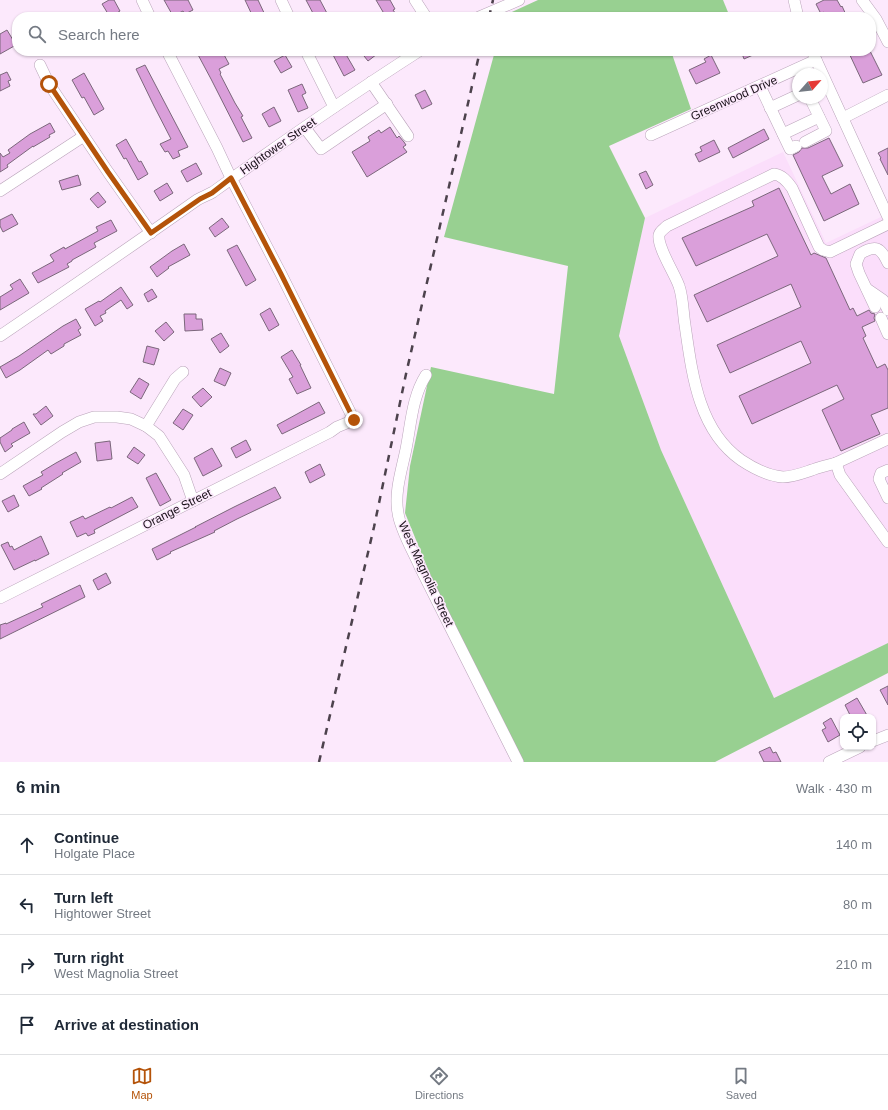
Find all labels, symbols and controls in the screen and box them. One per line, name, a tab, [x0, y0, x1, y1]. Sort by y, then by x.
search box	[12, 12, 876, 56]
icon: search	[26, 23, 48, 45]
text: Search here	[58, 26, 140, 43]
north arrow	[792, 68, 828, 104]
street label: Greenwood Drive	[689, 72, 780, 123]
route start	[40, 75, 58, 93]
street label: Hightower Street	[237, 114, 319, 177]
route end	[345, 411, 363, 429]
street label: Orange Street	[140, 485, 214, 532]
street label: West Magnolia Street	[395, 519, 457, 629]
map controls	[840, 714, 876, 750]
button: locate	[840, 714, 876, 750]
text: 6 min	[16, 778, 60, 797]
text: Walk · 430 m	[796, 781, 872, 796]
text: Continue	[54, 829, 119, 846]
icon: ahead	[16, 834, 38, 856]
text: 140 m	[836, 837, 872, 852]
text: Holgate Place	[54, 846, 135, 861]
text: Turn left	[54, 889, 113, 906]
icon: left	[16, 894, 38, 916]
text: 80 m	[843, 897, 872, 912]
text: Hightower Street	[54, 906, 151, 921]
text: Turn right	[54, 949, 124, 966]
icon: right	[16, 954, 38, 976]
text: 210 m	[836, 957, 872, 972]
text: West Magnolia Street	[54, 966, 178, 981]
icon: arrive	[16, 1014, 38, 1036]
text: Arrive at destination	[54, 1016, 199, 1033]
tab: Map	[131, 1065, 153, 1101]
tab: Directions	[415, 1065, 464, 1101]
tab: Saved	[726, 1065, 757, 1101]

